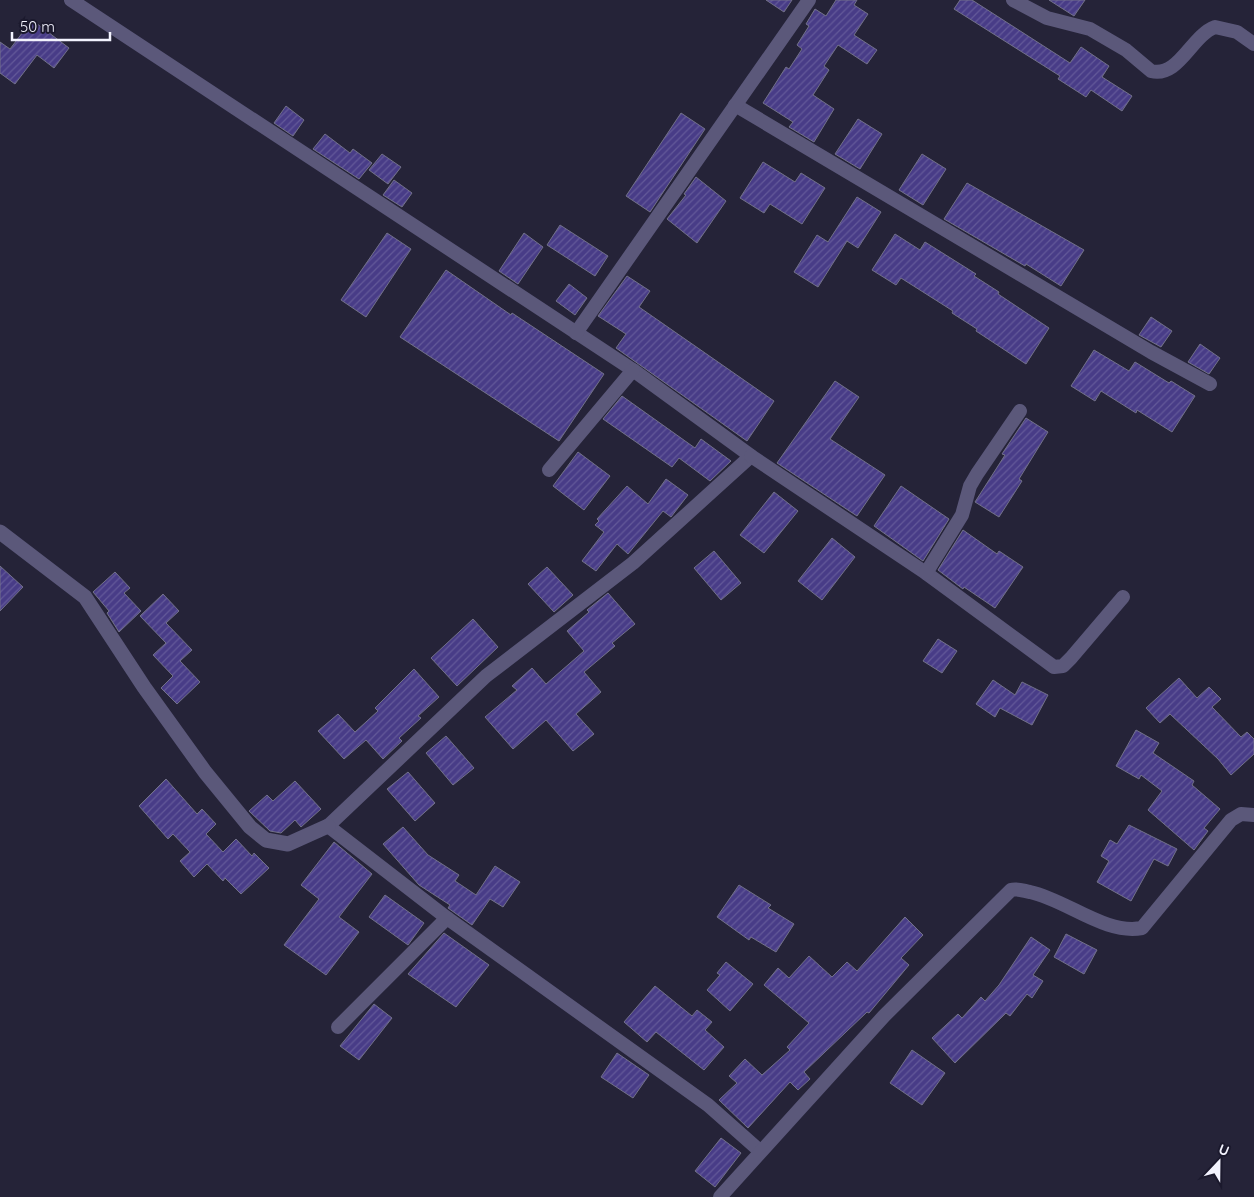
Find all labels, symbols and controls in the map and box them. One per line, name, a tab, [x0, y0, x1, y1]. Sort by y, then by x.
scale bar	[12, 10, 110, 42]
text: 50 m	[20, 17, 55, 36]
north arrow	[1194, 1137, 1244, 1187]
text: U	[1216, 1140, 1232, 1160]

